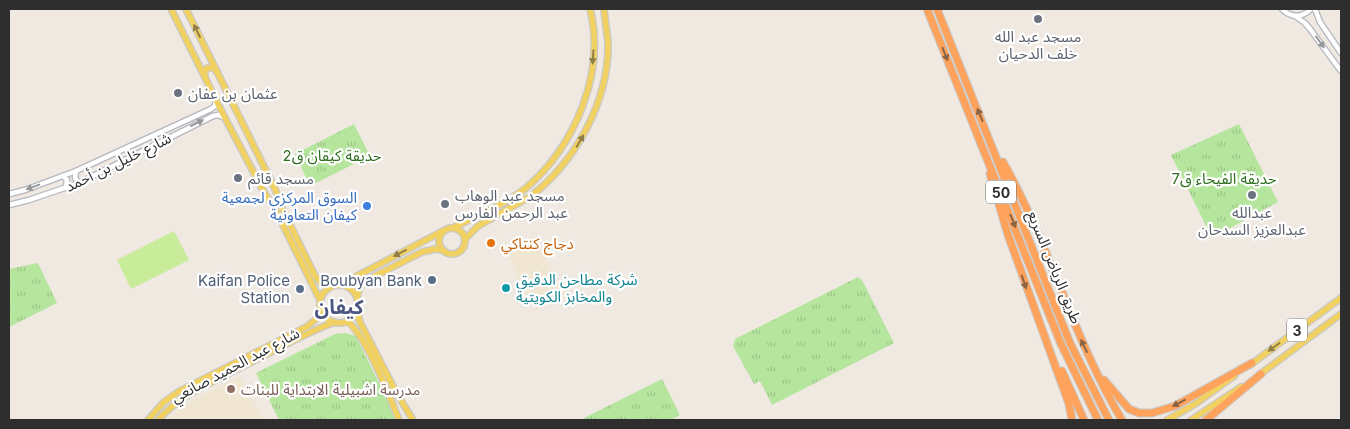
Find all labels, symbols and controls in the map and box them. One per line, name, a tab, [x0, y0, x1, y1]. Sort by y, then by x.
marker: مسجد عبد الله خلف الدحيان	[1032, 13, 1044, 25]
one-way arrow	[193, 24, 201, 38]
place label: مسجد عبد الله خلف الدحيان	[995, 27, 1081, 63]
one-way arrow	[1315, 35, 1325, 49]
one-way arrow	[942, 47, 950, 61]
one-way arrow	[589, 49, 597, 65]
place label: عثمان بن عفان	[188, 84, 278, 103]
marker: عثمان بن عفان	[172, 87, 184, 99]
one-way arrow	[976, 107, 984, 122]
one-way arrow	[190, 119, 204, 127]
street label: شارع خليل بن أحمد	[62, 128, 176, 199]
one-way arrow	[576, 133, 584, 148]
park label: حديقة كيقان ق2	[282, 146, 382, 165]
place label: مسجد قائم	[248, 169, 314, 190]
park label: حديقة الفيحاء ق7	[1171, 169, 1277, 188]
marker: مسجد قائم	[232, 172, 244, 184]
road number: 50	[986, 180, 1016, 203]
one-way arrow	[25, 183, 40, 191]
place label: مسجد عبد الوهاب عبد الرحمن الفارس	[455, 186, 568, 222]
place label: السوق المركزي لجمعية كيفان التعاونية	[222, 188, 358, 224]
marker: عبدالله عبدالعزيز السدحان	[1246, 189, 1258, 201]
marker: مسجد عبد الوهاب عبد الرحمن الفارس	[439, 198, 451, 210]
marker: السوق المركزي لجمعية كيفان التعاونية	[361, 200, 373, 212]
place label: عبدالله عبدالعزيز السدحان	[1198, 203, 1306, 239]
street label: طريق الرياض السريع	[1021, 208, 1086, 327]
one-way arrow	[1009, 214, 1017, 229]
place label: دجاج كنتاكي	[501, 234, 574, 256]
marker: دجاج كنتاكي	[485, 237, 497, 249]
one-way arrow	[393, 249, 407, 257]
place label: شركة مطاحن الدقيق والمخابز الكويتية	[516, 270, 638, 306]
place label: Kaifan Police Station	[198, 271, 290, 307]
place label: Boubyan Bank	[320, 271, 423, 290]
marker: Boubyan Bank	[426, 274, 438, 286]
one-way arrow	[1021, 274, 1028, 289]
marker: شركة مطاحن الدقيق والمخابز الكويتية	[500, 282, 512, 294]
marker: Kaifan Police Station	[294, 283, 306, 295]
district label: كيفان	[314, 295, 364, 319]
road number: 3	[1287, 318, 1307, 342]
street label: شارع عبد الحميد صانعي	[168, 323, 304, 410]
one-way arrow	[1080, 339, 1088, 353]
one-way arrow	[1268, 342, 1281, 353]
place label: مدرسة اشبيلية الابتداية للبنات	[241, 380, 420, 399]
marker: مدرسة اشبيلية الابتداية للبنات	[225, 383, 237, 395]
one-way arrow	[1172, 399, 1186, 407]

